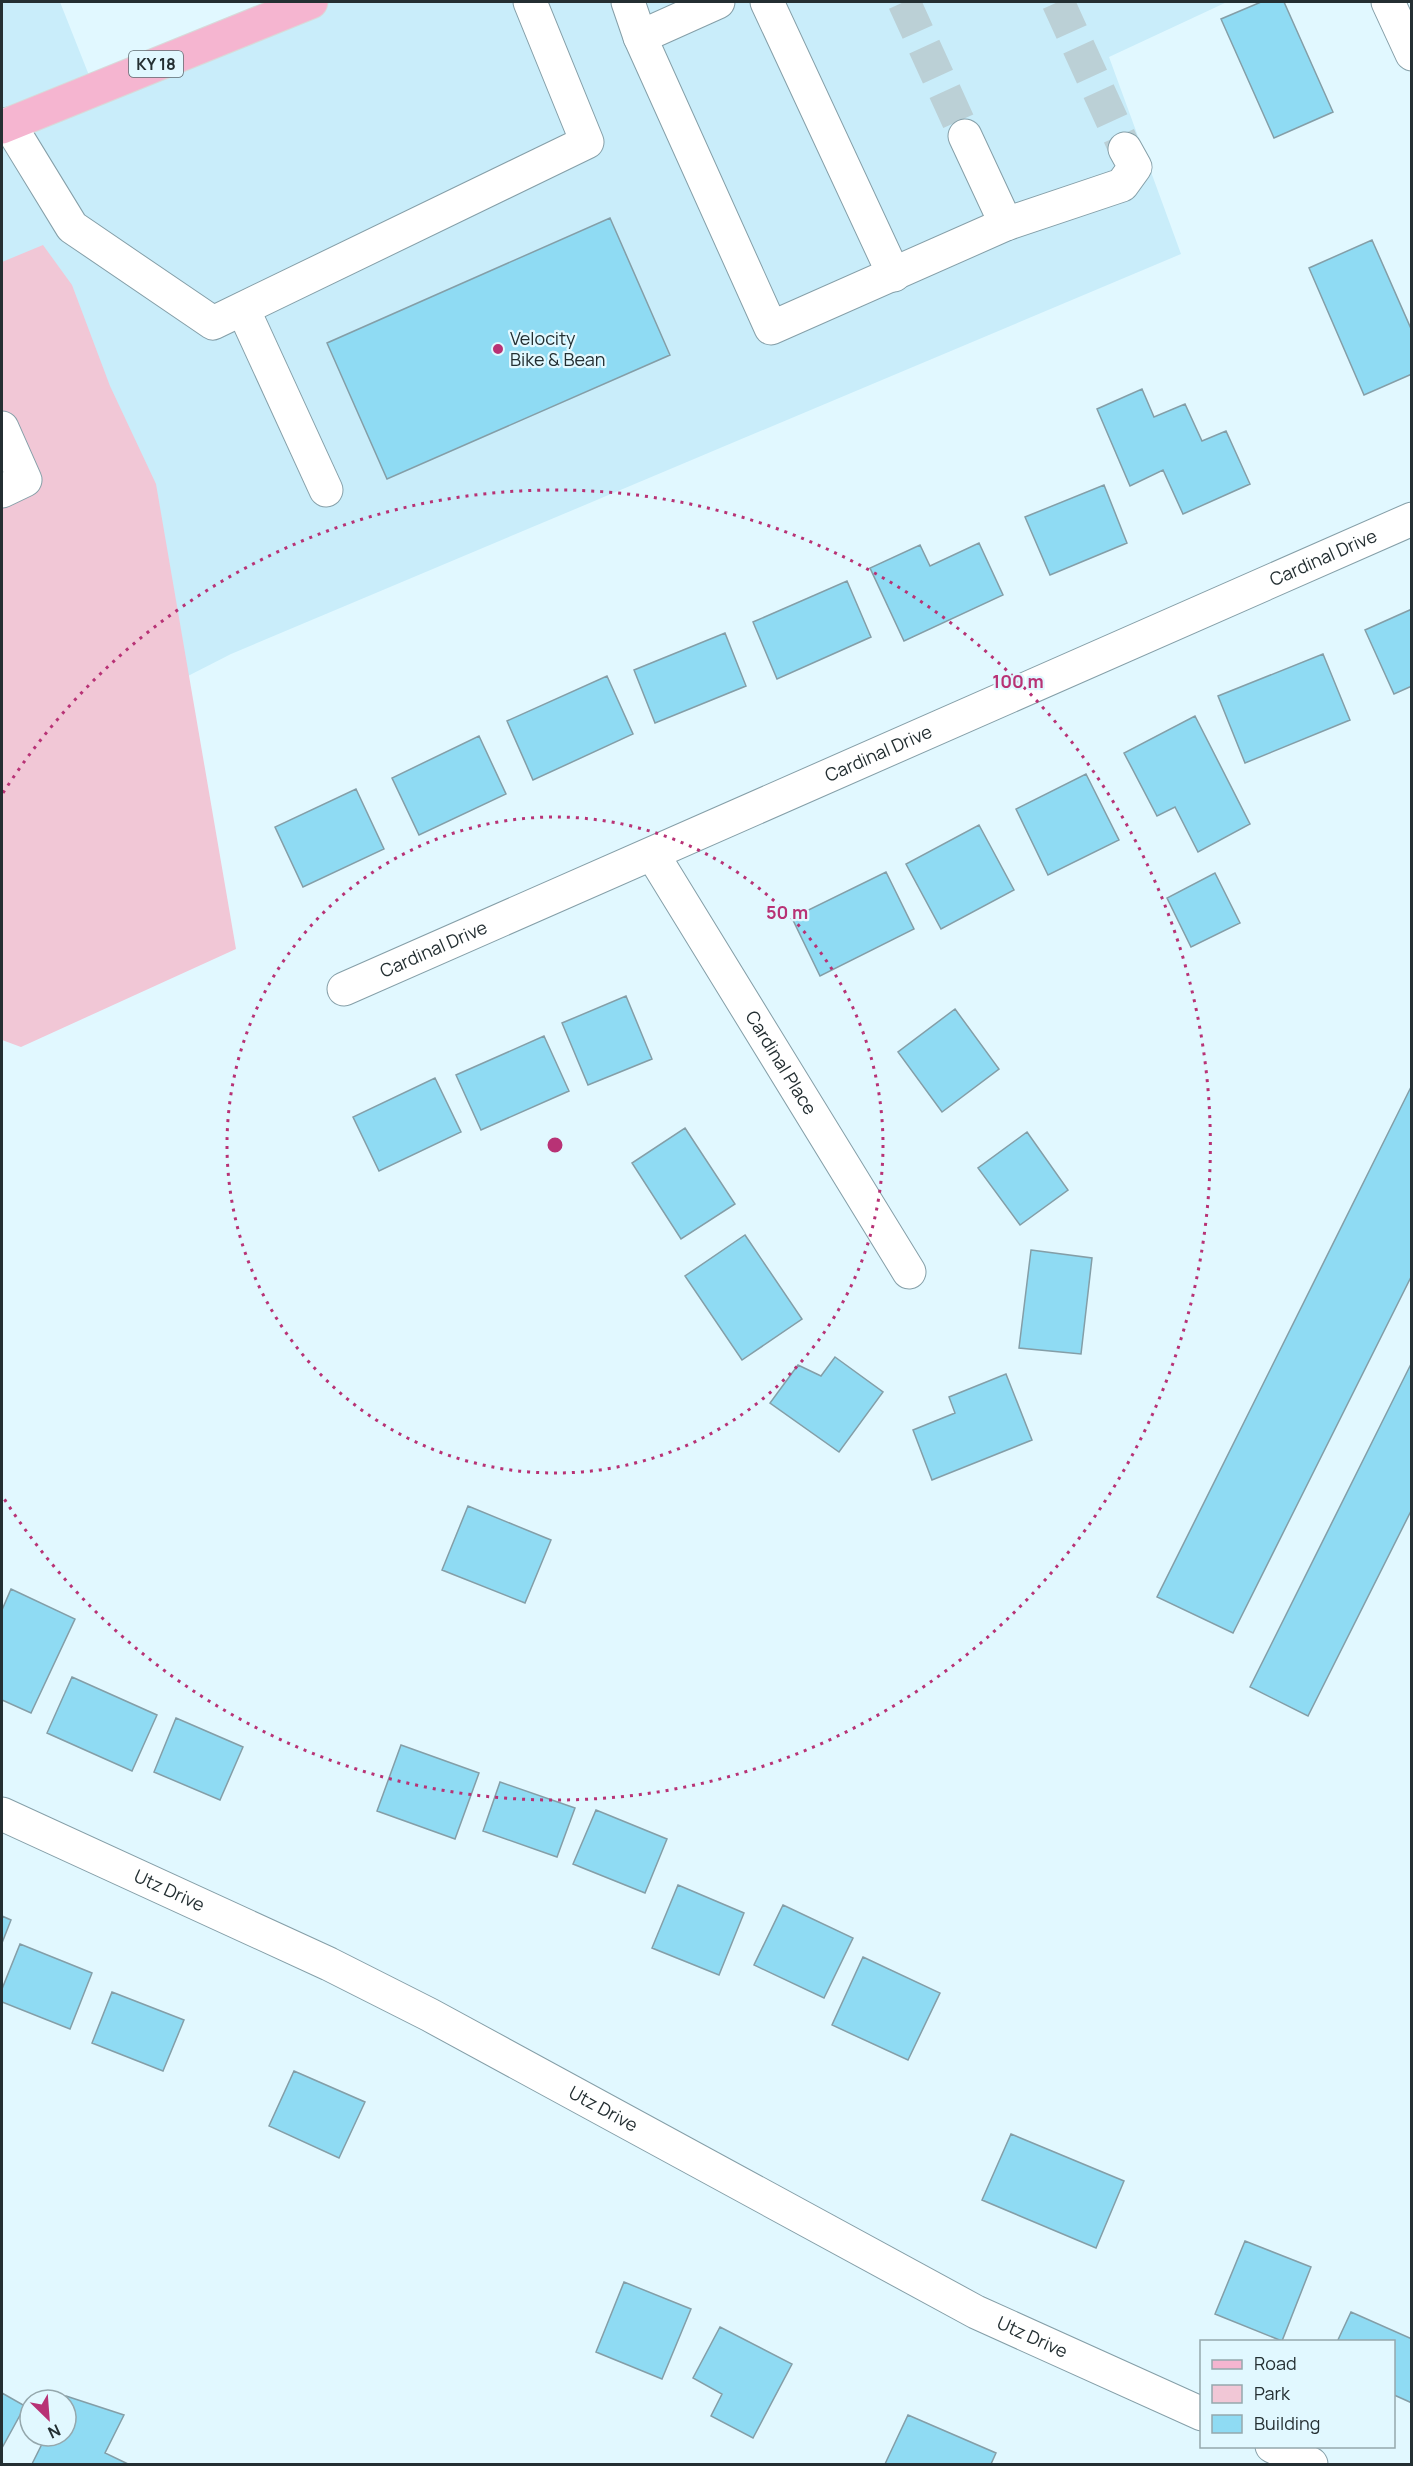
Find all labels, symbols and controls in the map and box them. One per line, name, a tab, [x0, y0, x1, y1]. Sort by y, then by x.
road number: KY 18	[129, 51, 183, 77]
place label: Velocity Bike & Bean	[510, 326, 606, 371]
marker: Velocity Bike & Bean	[491, 342, 505, 356]
street label: Cardinal Drive	[1266, 523, 1380, 591]
text: 100 m	[992, 669, 1044, 693]
street label: Cardinal Drive	[821, 719, 935, 787]
text: 50 m	[766, 900, 808, 924]
street label: Cardinal Drive	[376, 915, 491, 983]
street label: Cardinal Place	[740, 1006, 823, 1119]
centre of rings	[545, 1135, 565, 1155]
street label: Utz Drive	[131, 1863, 209, 1916]
street label: Utz Drive	[565, 2080, 642, 2137]
street label: Utz Drive	[993, 2310, 1072, 2363]
legend	[1200, 2340, 1395, 2448]
text: Road	[1254, 2351, 1297, 2375]
text: Park	[1254, 2381, 1291, 2405]
north arrow	[18, 2388, 78, 2448]
text: Building	[1254, 2411, 1320, 2435]
text: N	[44, 2419, 64, 2444]

